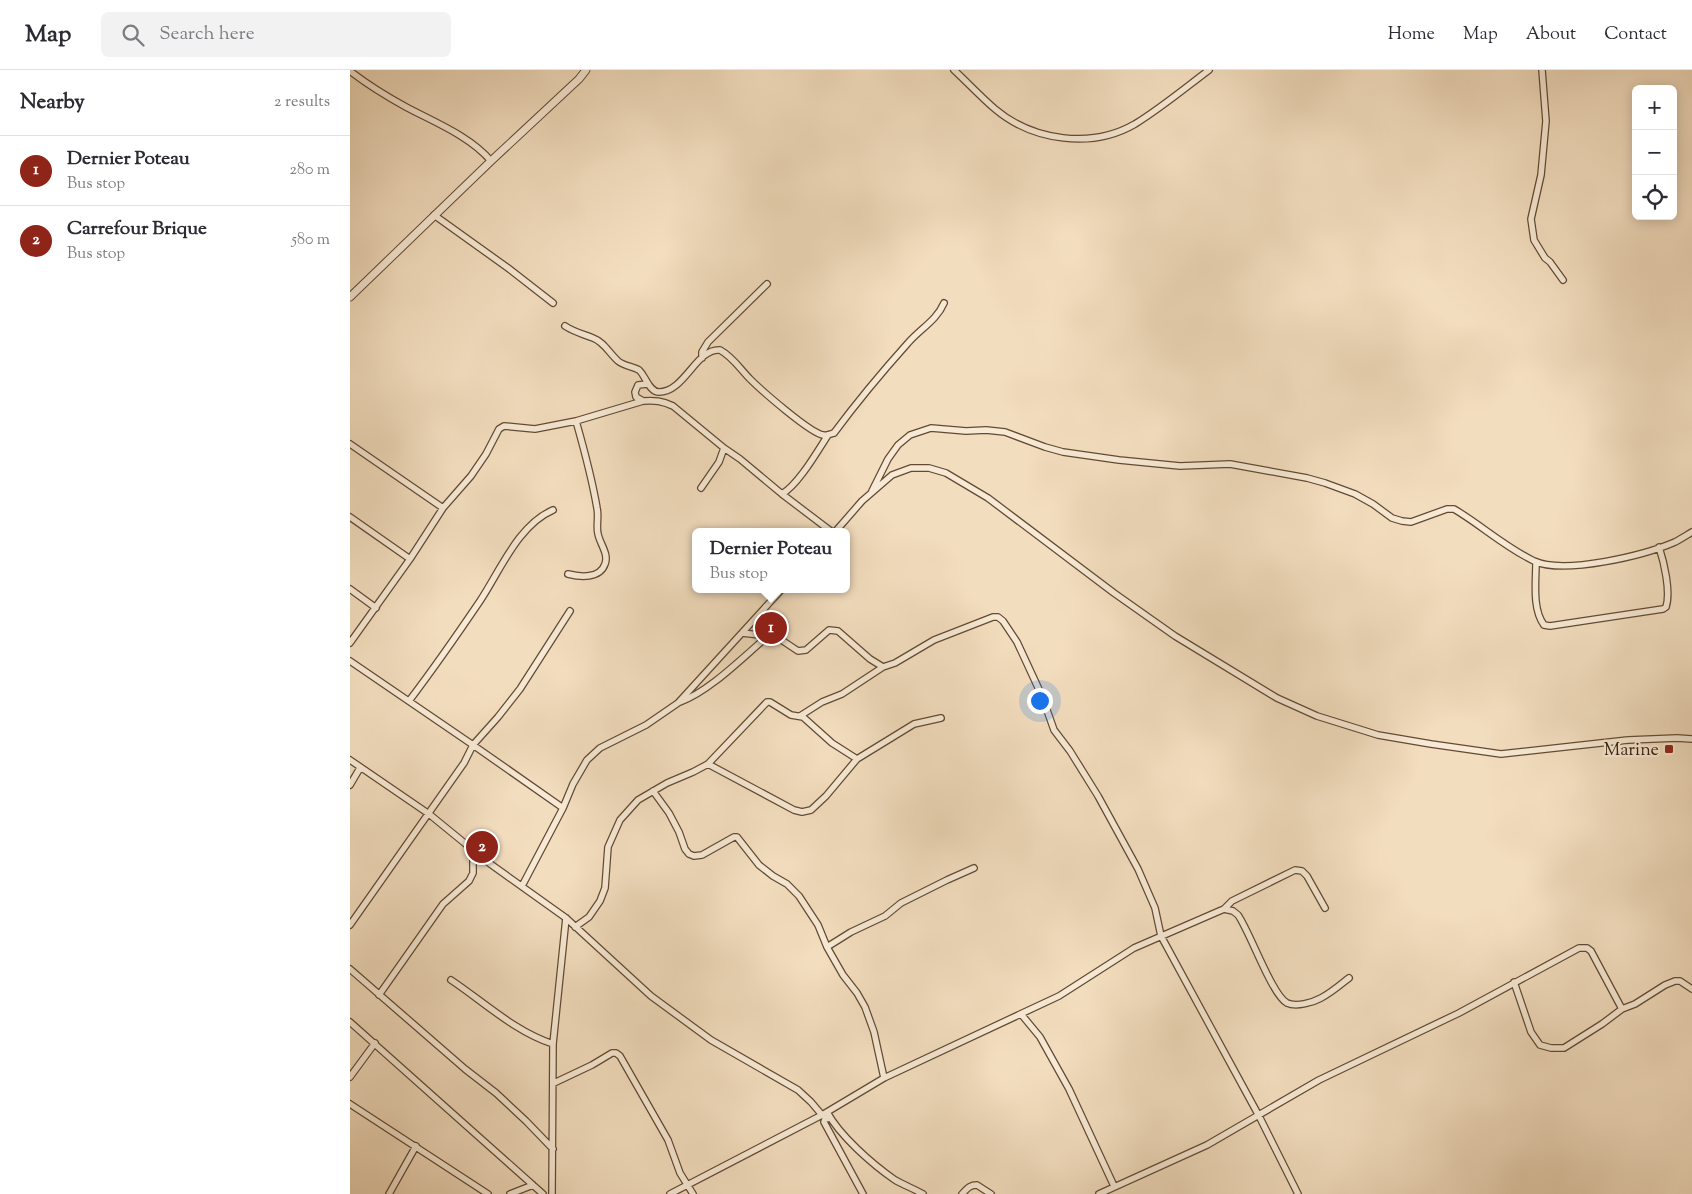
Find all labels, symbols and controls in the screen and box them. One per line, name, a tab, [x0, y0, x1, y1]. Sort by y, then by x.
search box	[101, 12, 451, 57]
text: Map	[25, 18, 71, 52]
icon: search	[119, 21, 147, 49]
text: Search here	[159, 21, 255, 48]
text: Home	[1388, 22, 1435, 48]
text: Map	[1463, 22, 1498, 48]
text: About	[1526, 22, 1576, 48]
text: Contact	[1604, 22, 1667, 48]
map controls	[1632, 85, 1677, 220]
button: +	[1632, 85, 1677, 130]
text: Nearby	[20, 88, 85, 118]
text: 2 results	[274, 91, 330, 114]
button: −	[1632, 130, 1677, 175]
text: Dernier Poteau	[67, 146, 190, 173]
text: 1	[33, 159, 39, 182]
text: 280 m	[289, 159, 330, 182]
text: Bus stop	[67, 173, 125, 196]
button: locate	[1632, 175, 1677, 220]
text: Carrefour Brique	[67, 216, 207, 243]
text: 2	[32, 229, 40, 252]
text: 580 m	[291, 229, 330, 252]
text: Bus stop	[67, 243, 125, 266]
popup	[692, 528, 850, 593]
text: Dernier Poteau	[710, 536, 832, 563]
text: Bus stop	[710, 563, 768, 586]
pin: 1	[755, 609, 787, 647]
your location	[1027, 688, 1053, 714]
place label: Marine	[1604, 738, 1659, 764]
marker: Marine	[1663, 743, 1675, 755]
pin: 2	[466, 828, 498, 866]

